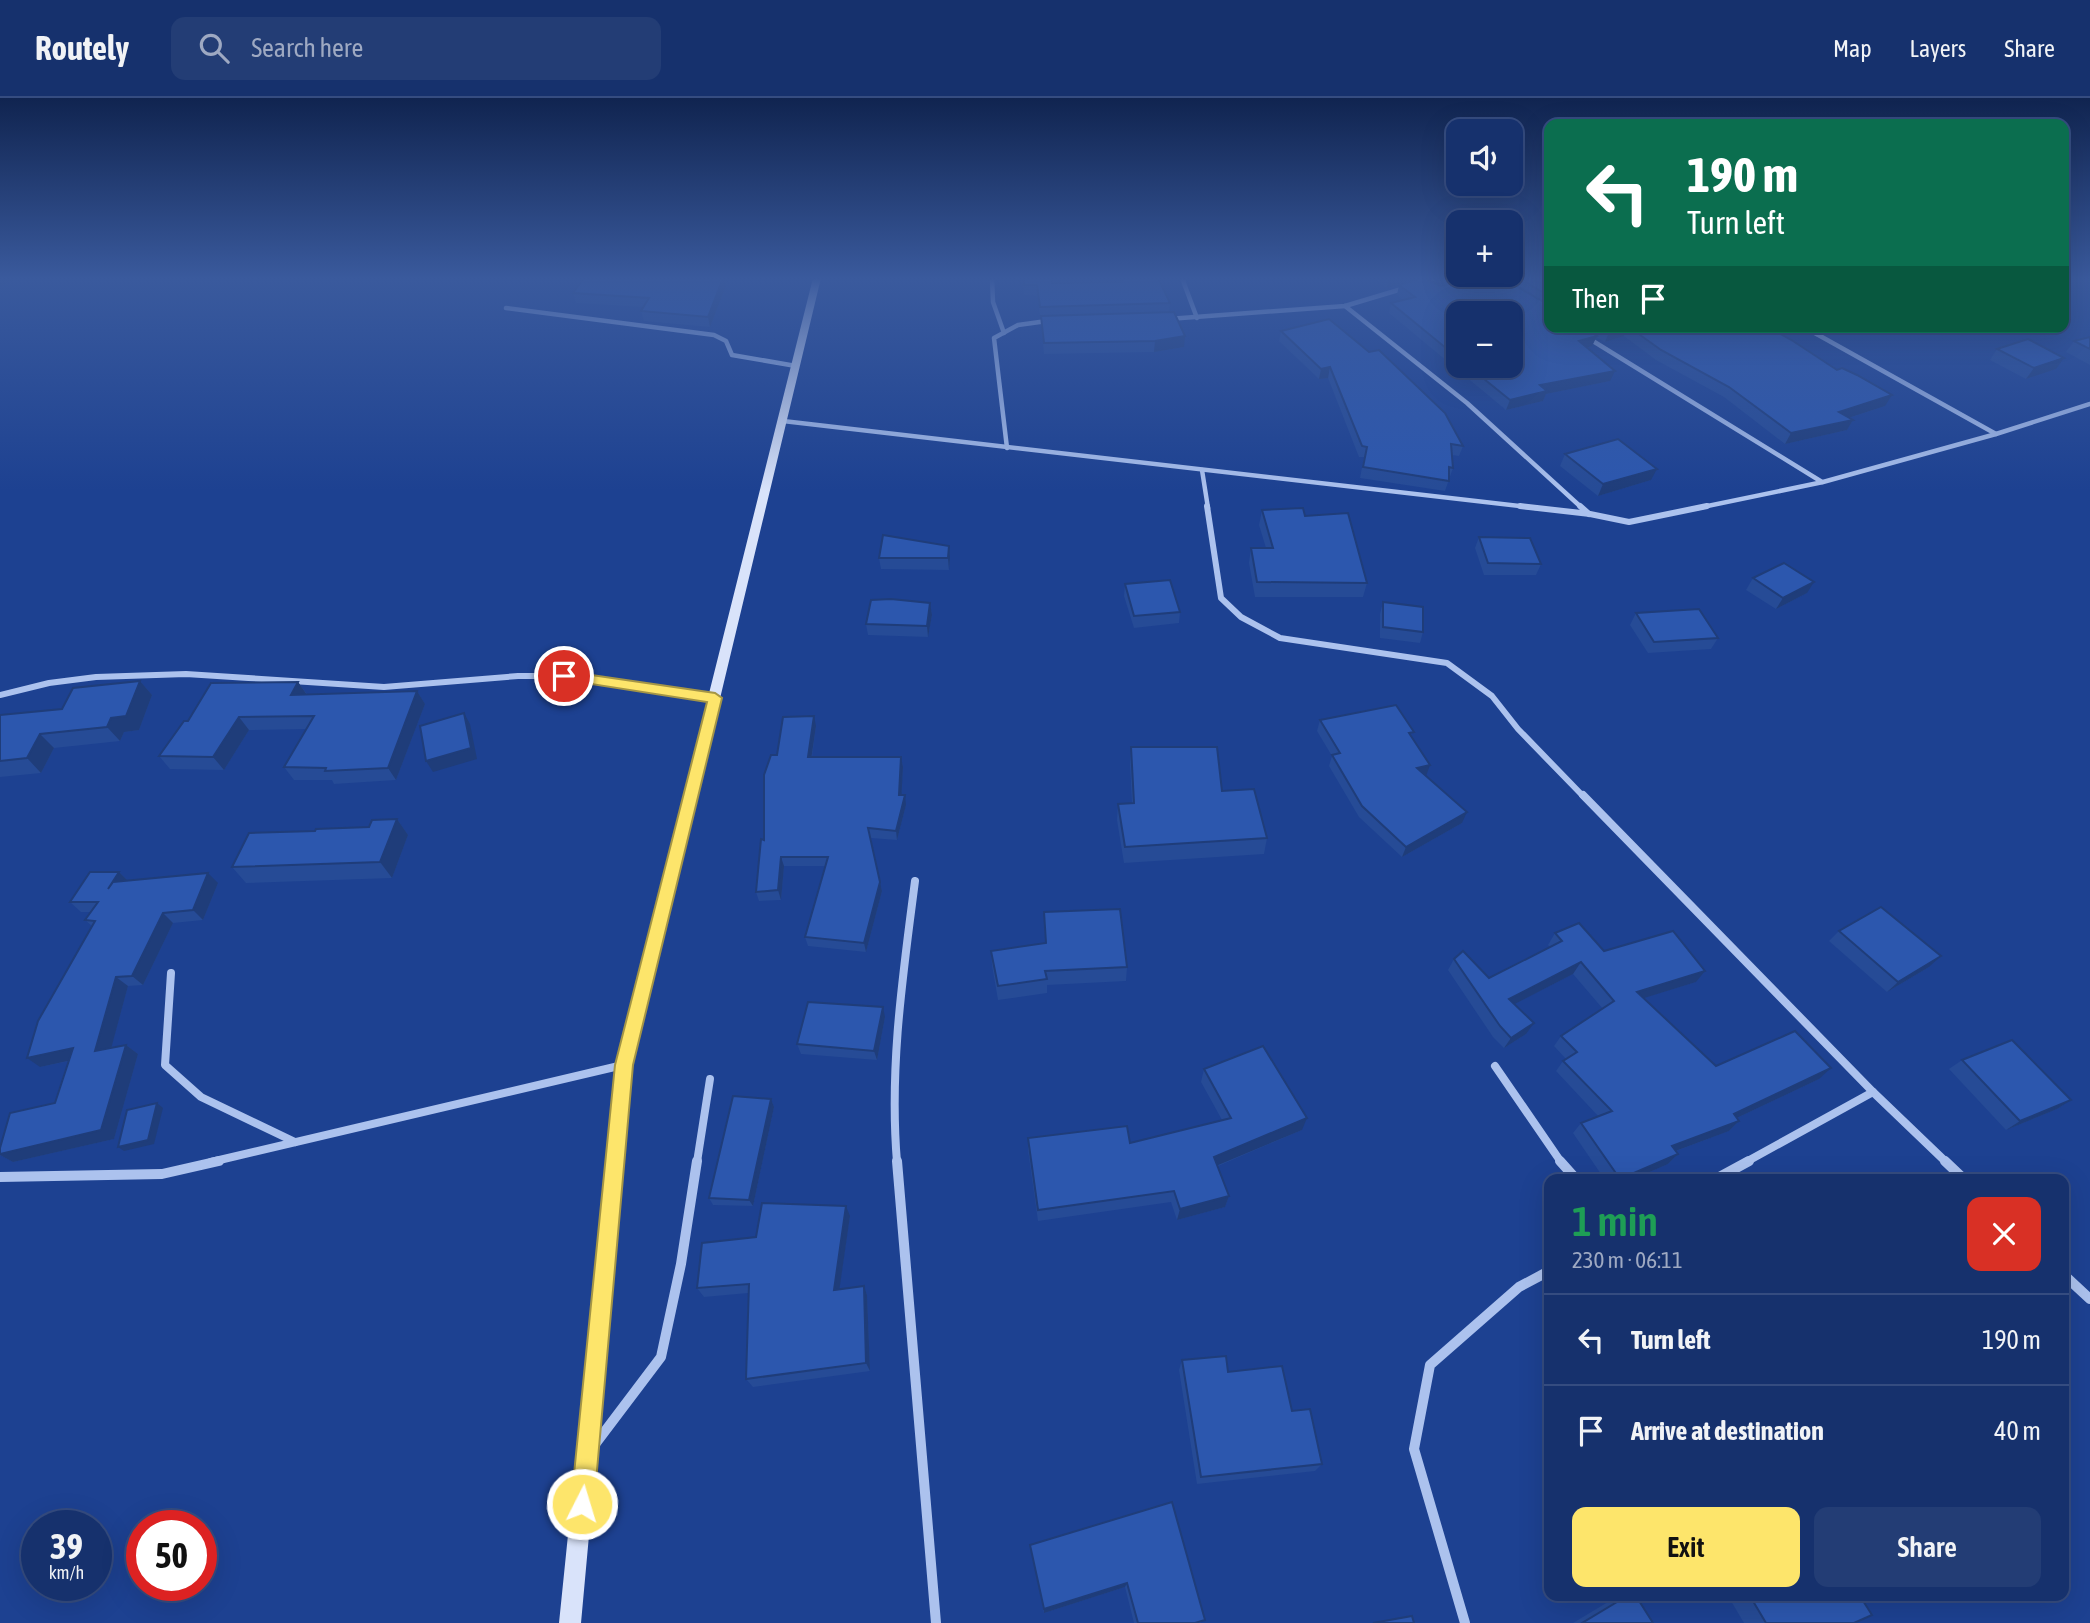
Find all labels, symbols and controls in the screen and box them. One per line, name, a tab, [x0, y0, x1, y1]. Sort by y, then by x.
search box	[171, 17, 661, 80]
text: Routely	[35, 29, 129, 67]
icon: search	[195, 29, 233, 67]
text: Search here	[251, 33, 363, 63]
text: Map	[1833, 35, 1872, 62]
text: Layers	[1910, 35, 1966, 62]
text: Share	[2004, 35, 2055, 62]
map controls	[1446, 119, 1523, 378]
button: sound	[1446, 119, 1523, 196]
text: 190 m	[1687, 146, 1798, 202]
icon: left	[1572, 147, 1663, 238]
text: Turn left	[1687, 204, 1785, 241]
button: +	[1446, 210, 1523, 287]
icon: arrive	[1634, 280, 1672, 318]
text: Then	[1572, 284, 1620, 314]
button: −	[1446, 301, 1523, 378]
pin	[534, 646, 594, 706]
icon: arrive	[545, 657, 583, 695]
text: 1 min	[1572, 1197, 1658, 1245]
button: close	[1967, 1197, 2041, 1271]
text: 230 m · 06:11	[1572, 1247, 1683, 1273]
icon: left	[1572, 1321, 1610, 1359]
text: Turn left	[1631, 1325, 1711, 1355]
text: 190 m	[1982, 1325, 2041, 1355]
icon: arrive	[1572, 1412, 1610, 1450]
text: Arrive at destination	[1631, 1416, 1824, 1446]
text: 40 m	[1994, 1416, 2041, 1446]
position arrow	[545, 1467, 619, 1541]
button: Exit	[1572, 1507, 1800, 1587]
button: Share	[1814, 1507, 2041, 1587]
speed limit sign: 50	[126, 1510, 217, 1601]
text: 39	[50, 1526, 83, 1566]
text: km/h	[49, 1562, 84, 1583]

